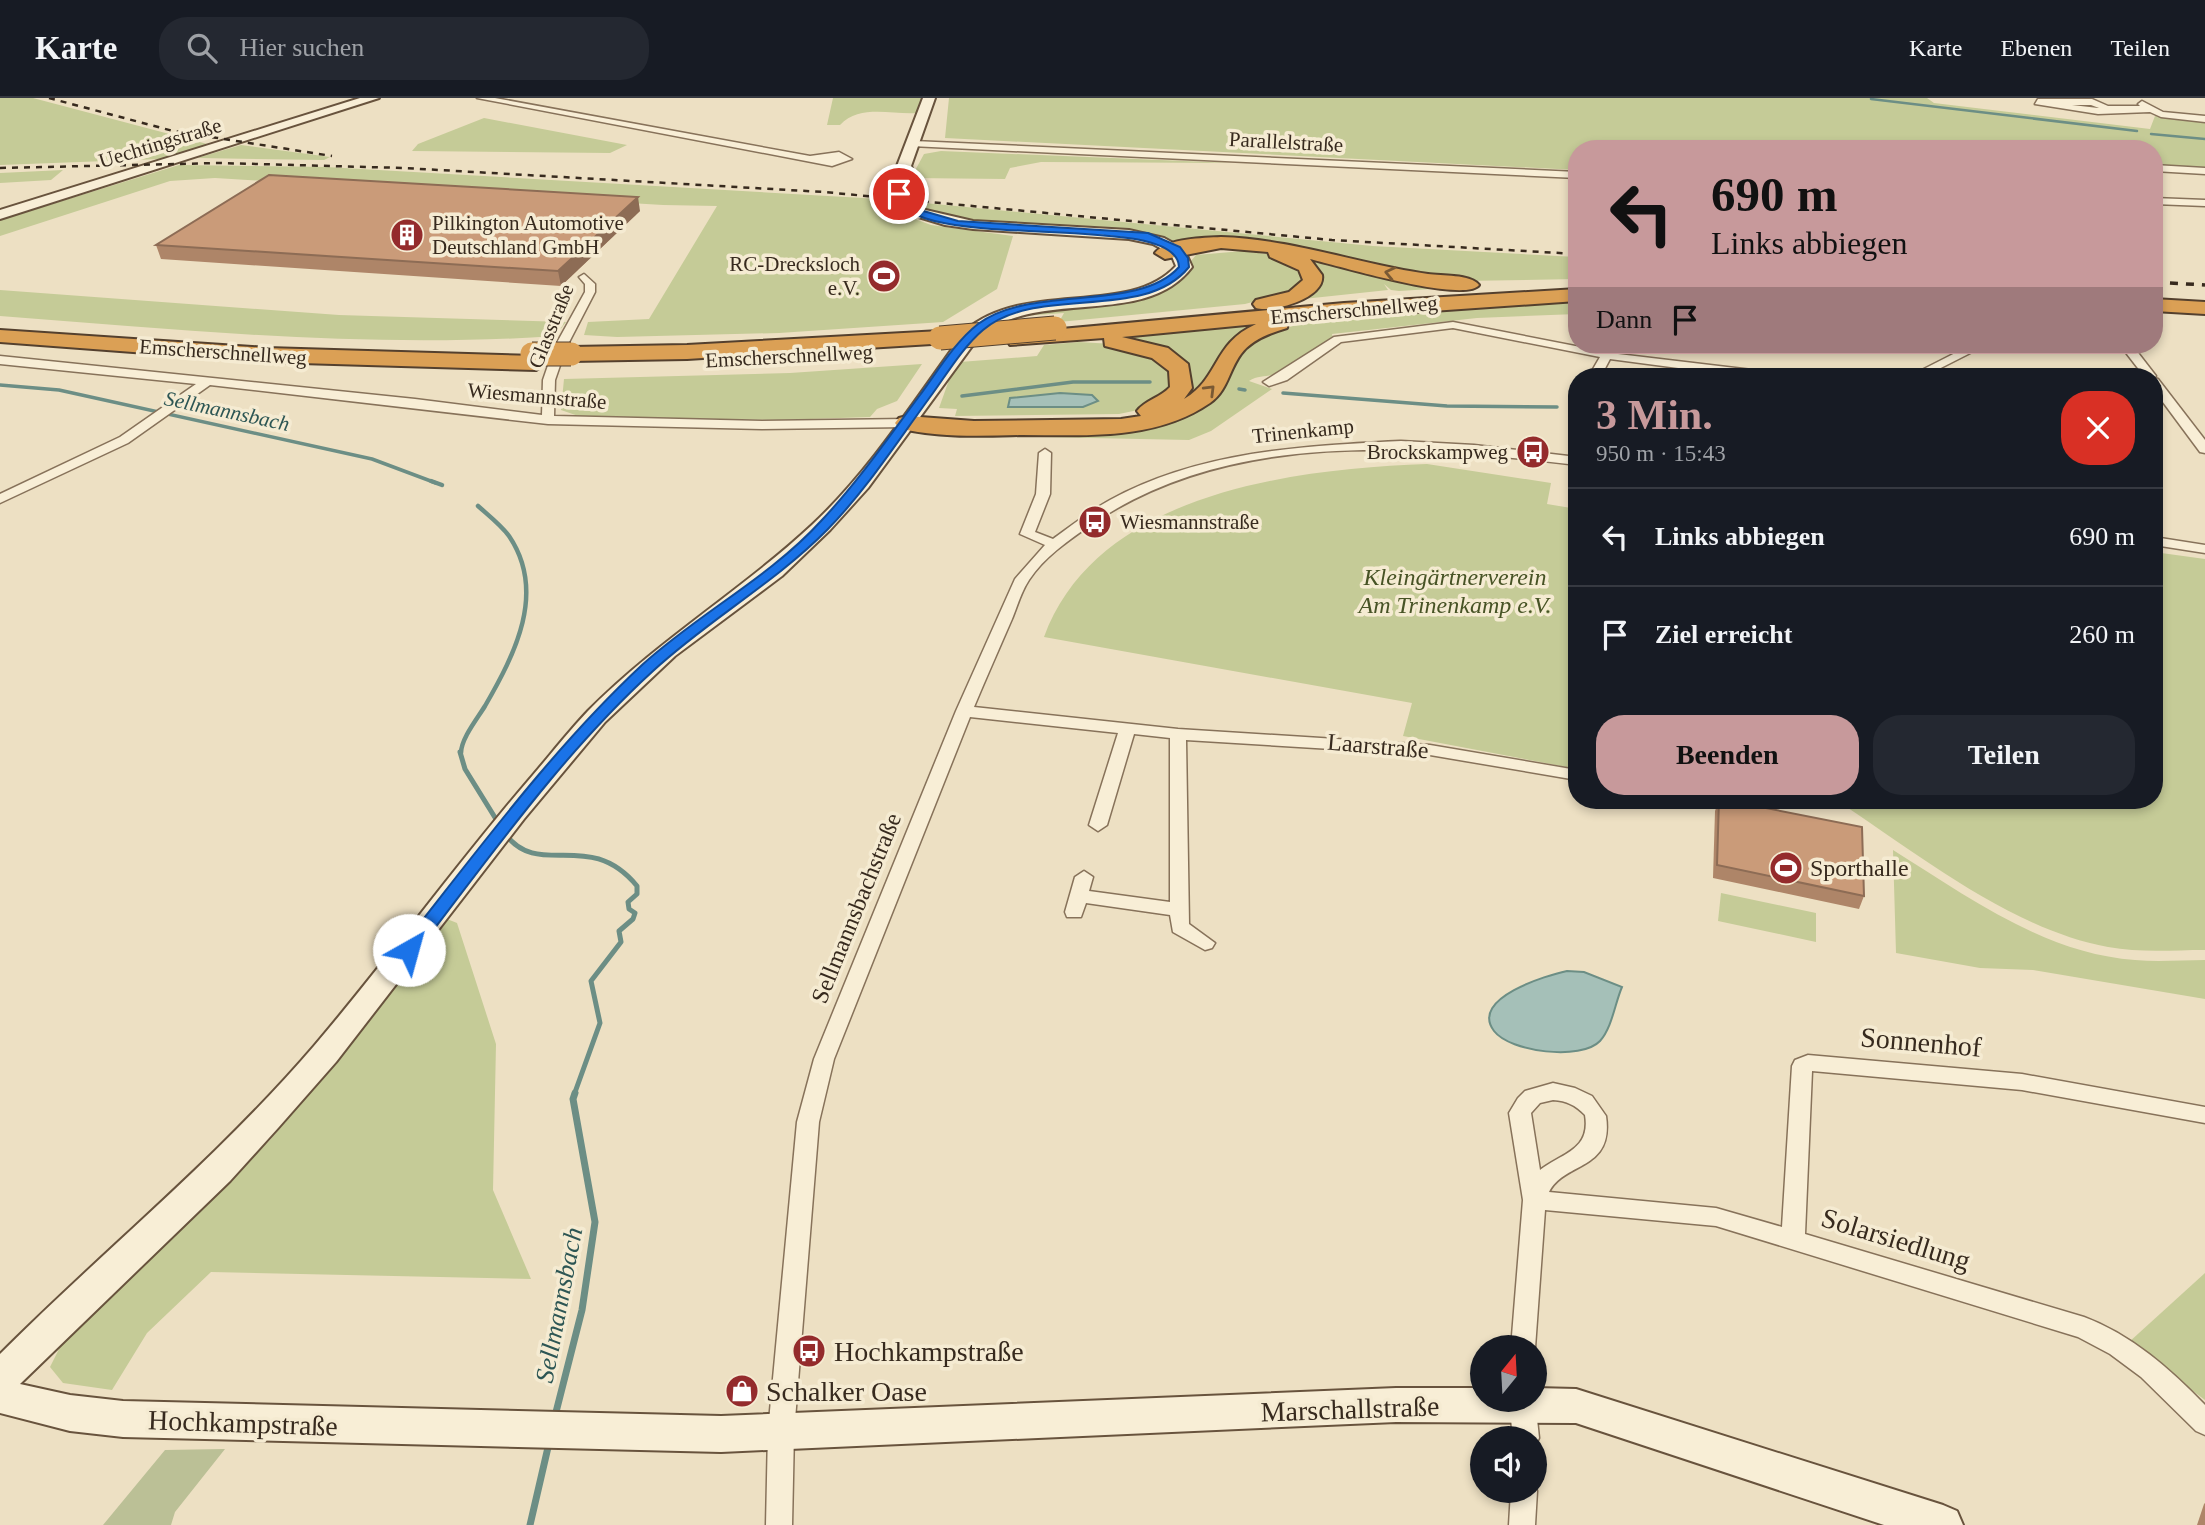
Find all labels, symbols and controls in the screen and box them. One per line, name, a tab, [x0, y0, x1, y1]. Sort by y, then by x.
search box	[159, 17, 649, 80]
icon: search	[183, 29, 221, 67]
text: Karte	[35, 30, 117, 66]
text: Hier suchen	[239, 33, 364, 62]
text: Karte	[1909, 35, 1962, 61]
text: Ebenen	[2000, 35, 2072, 61]
text: Teilen	[2110, 35, 2170, 61]
street label: Uechtingstraße	[96, 113, 224, 173]
street label: Parallelstraße	[1228, 127, 1344, 157]
pin	[869, 164, 929, 224]
text: 690 m	[1711, 167, 1838, 222]
icon: left	[1596, 168, 1687, 259]
icon: arrive	[880, 175, 918, 213]
place label: Pilkington Automotive Deutschland GmbH	[432, 211, 624, 259]
building icon: Pilkington Automotive Deutschland GmbH	[388, 216, 426, 254]
text: Links abbiegen	[1711, 225, 1907, 261]
place label: RC-Drecksloch e.V.	[729, 252, 860, 300]
sports icon: RC-Drecksloch e.V.	[865, 257, 903, 295]
one-way arrow	[1384, 267, 1396, 281]
street label: Glasstraße	[523, 280, 579, 372]
street label: Emscherschnellweg	[1269, 291, 1439, 329]
icon: arrive	[1666, 301, 1704, 339]
text: Dann	[1596, 305, 1652, 334]
street label: Emscherschnellweg	[138, 334, 308, 370]
street label: Emscherschnellweg	[705, 340, 874, 372]
street label: Wiesmannstraße	[467, 378, 607, 414]
one-way arrow	[1202, 385, 1215, 398]
water label: Sellmannsbach	[162, 386, 292, 436]
button: close	[2061, 391, 2135, 465]
text: 3 Min.	[1596, 392, 1713, 438]
street label: Trinenkamp	[1251, 414, 1355, 448]
bus stop icon: Brockskampweg	[1514, 433, 1552, 471]
place label: Brockskampweg	[1367, 440, 1508, 464]
text: 950 m · 15:43	[1596, 441, 1726, 466]
bus stop icon: Wiesmannstraße	[1076, 503, 1114, 541]
place label: Wiesmannstraße	[1120, 510, 1259, 534]
icon: left	[1596, 518, 1634, 556]
text: Links abbiegen	[1655, 522, 1825, 551]
text: 690 m	[2069, 522, 2135, 551]
park label: Kleingärtnerverein Am Trinenkamp e.V.	[1357, 564, 1551, 618]
icon: arrive	[1596, 616, 1634, 654]
text: Ziel erreicht	[1655, 620, 1792, 649]
text: 260 m	[2069, 620, 2135, 649]
button: Beenden	[1596, 715, 1859, 795]
button: Teilen	[1873, 715, 2135, 795]
street label: Laarstraße	[1326, 729, 1430, 763]
street label: Sellmannsbachstraße	[806, 809, 906, 1007]
sports icon: Sporthalle	[1767, 849, 1805, 887]
place label: Sporthalle	[1810, 855, 1909, 881]
position arrow	[372, 913, 446, 987]
street label: Sonnenhof	[1859, 1021, 1983, 1063]
street label: Solarsiedlung	[1818, 1202, 1974, 1276]
water label: Sellmannsbach	[530, 1225, 588, 1385]
bus stop icon: Hochkampstraße	[790, 1332, 828, 1370]
north arrow	[1470, 1335, 1547, 1412]
map controls	[1470, 1335, 1547, 1503]
place label: Hochkampstraße	[834, 1336, 1024, 1367]
shop icon: Schalker Oase	[723, 1372, 761, 1410]
place label: Schalker Oase	[766, 1376, 927, 1407]
street label: Marschallstraße	[1260, 1390, 1440, 1428]
street label: Hochkampstraße	[148, 1404, 338, 1442]
button: sound	[1470, 1426, 1547, 1503]

